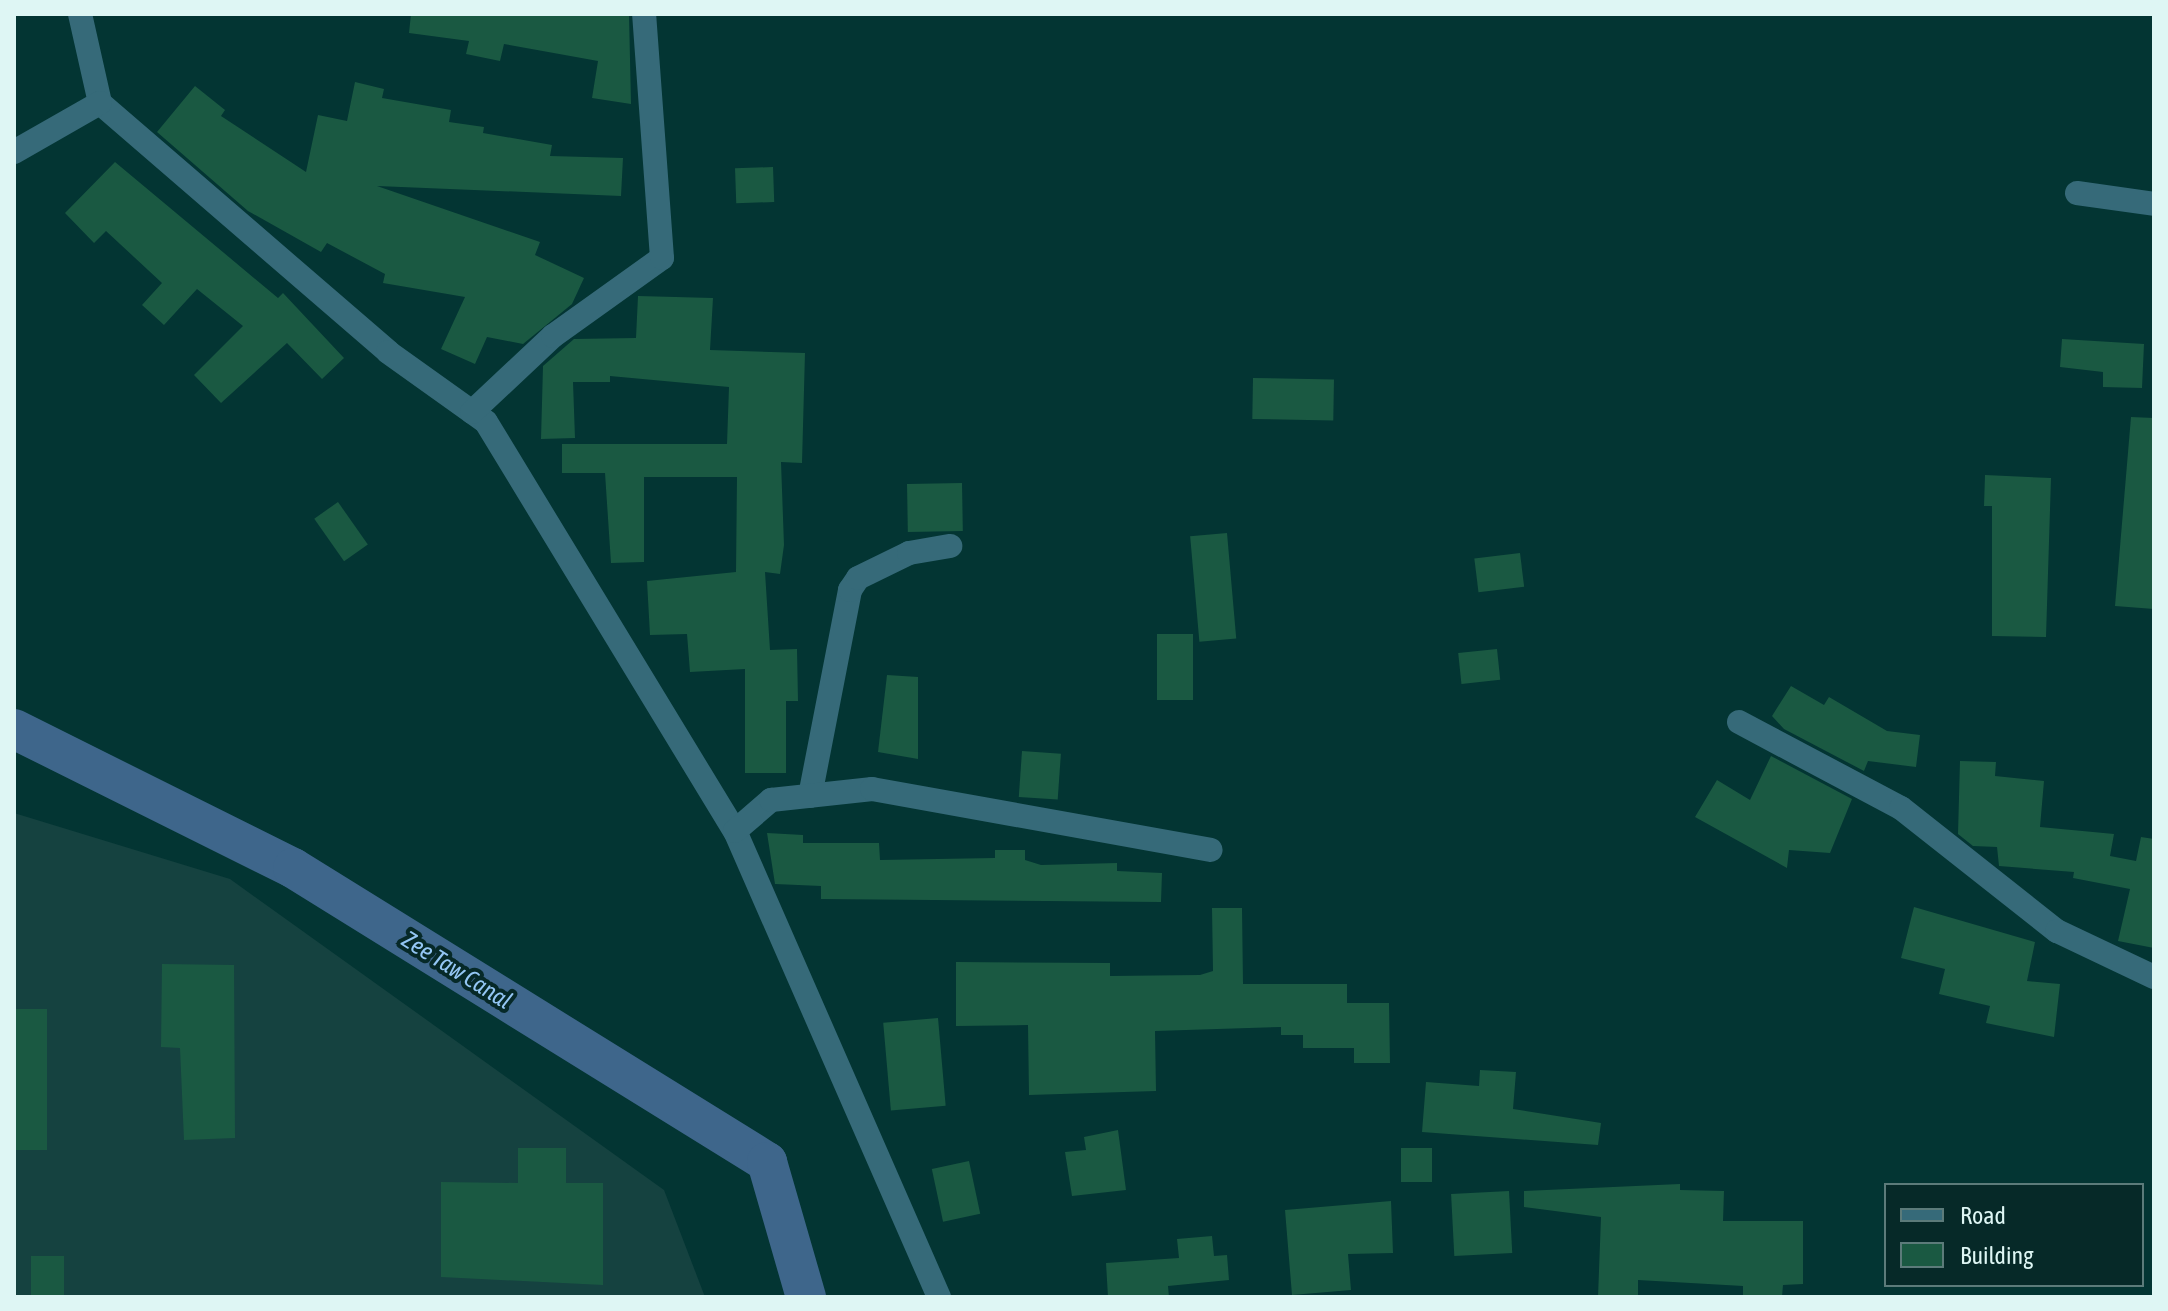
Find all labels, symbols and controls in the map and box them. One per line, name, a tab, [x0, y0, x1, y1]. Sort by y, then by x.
water label: Zee Taw Canal	[397, 925, 517, 1015]
legend	[1884, 1183, 2144, 1287]
text: Road	[1960, 1202, 2006, 1229]
text: Building	[1960, 1242, 2033, 1269]

